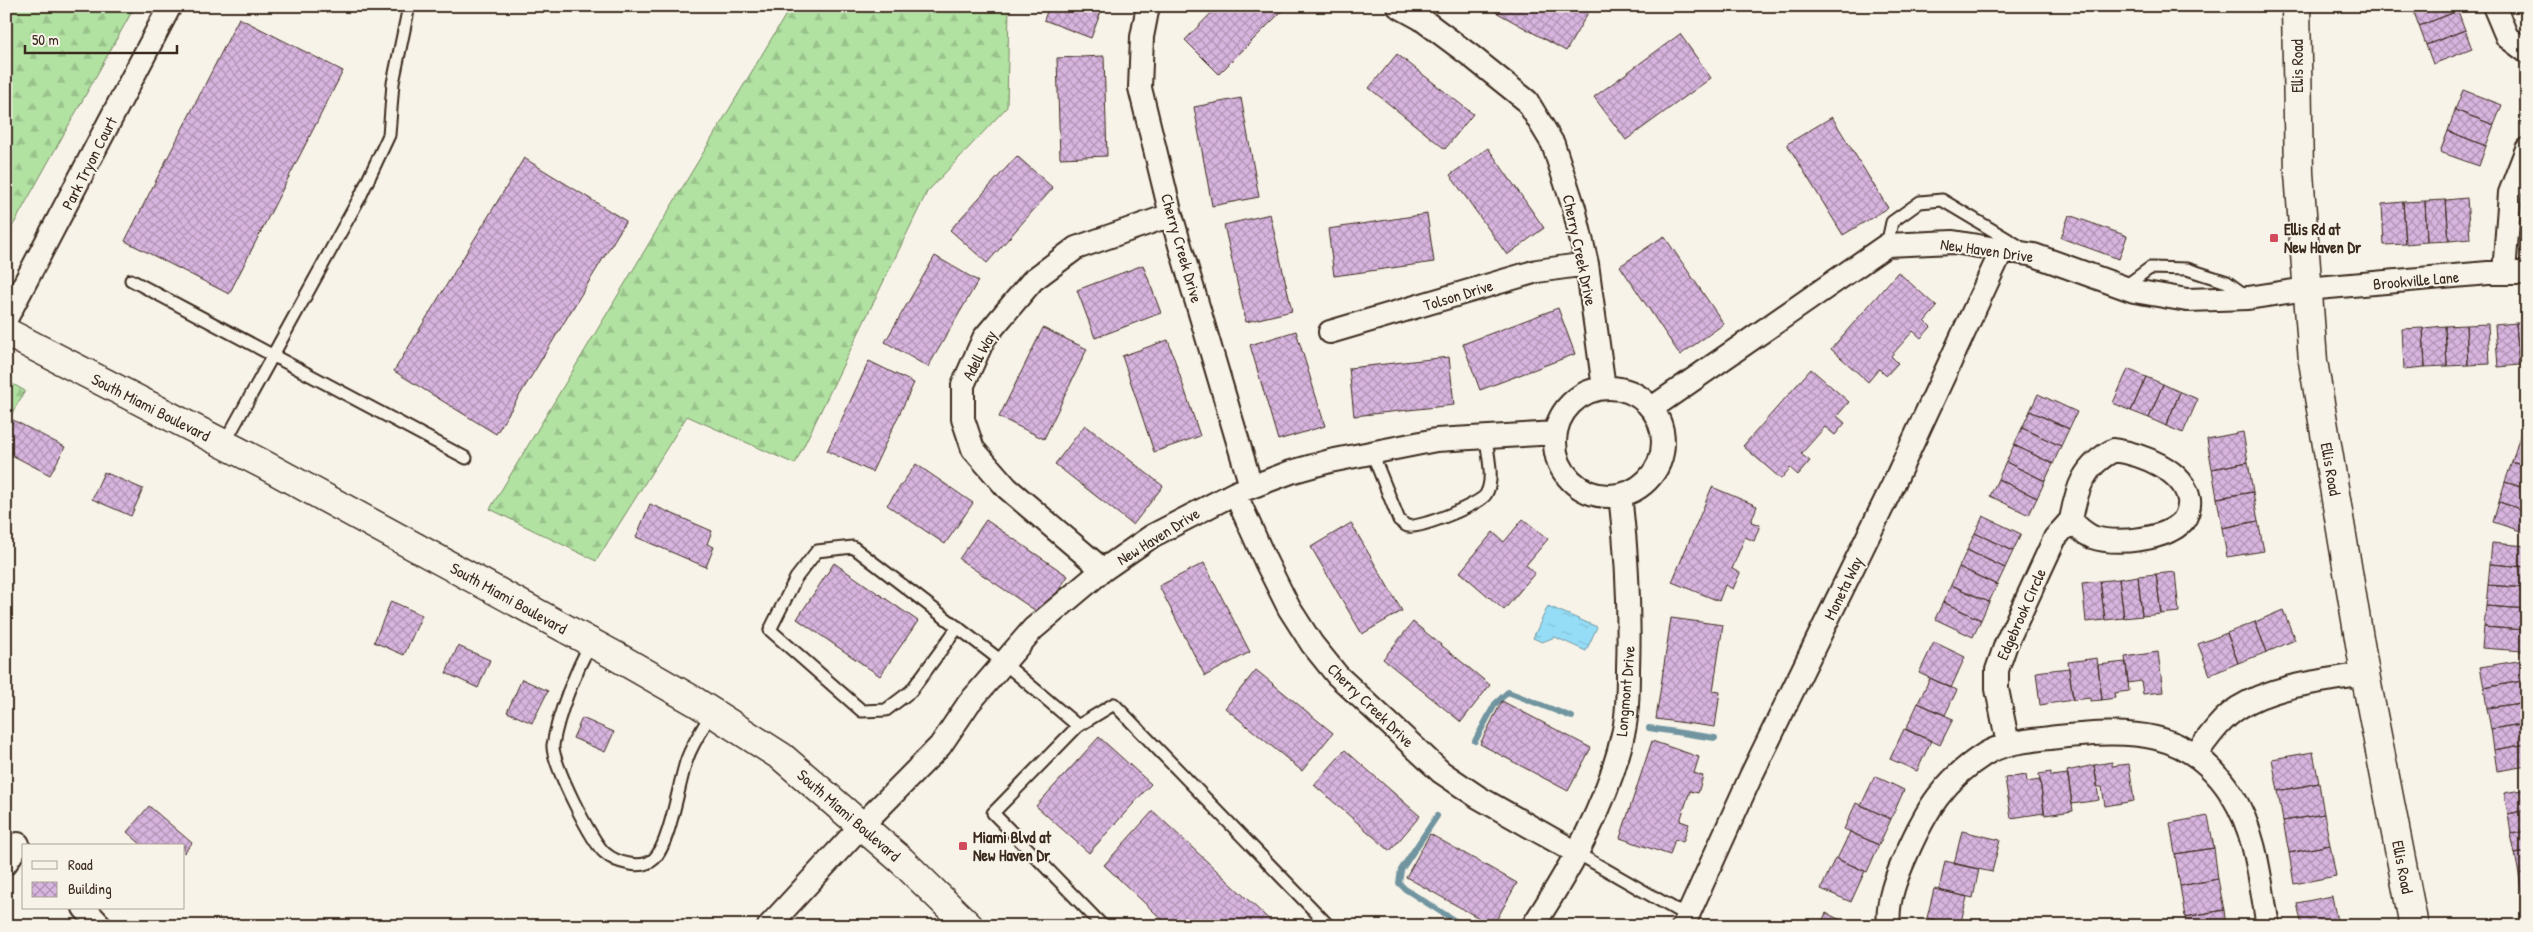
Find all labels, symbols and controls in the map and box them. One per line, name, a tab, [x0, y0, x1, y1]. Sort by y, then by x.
scale bar	[25, 22, 178, 54]
text: 50 m	[32, 29, 59, 50]
street label: Ellis Road	[2286, 39, 2308, 93]
street label: Park Tryon Court	[56, 112, 122, 213]
street label: Cherry Creek Drive	[1156, 191, 1208, 306]
street label: Cherry Creek Drive	[1558, 193, 1603, 308]
place label: Ellis Rd at New Haven Dr	[2284, 218, 2362, 258]
marker: Ellis Rd at New Haven Dr	[2268, 232, 2280, 244]
street label: New Haven Drive	[1939, 233, 2035, 267]
street label: Brookville Lane	[2372, 265, 2461, 295]
street label: Tolson Drive	[1420, 274, 1496, 316]
street label: Adell Way	[957, 326, 1001, 384]
street label: South Miami Boulevard	[88, 368, 214, 446]
street label: Ellis Road	[2316, 441, 2346, 497]
street label: New Haven Drive	[1113, 502, 1204, 570]
street label: Moneta Way	[1818, 552, 1868, 623]
street label: South Miami Boulevard	[447, 557, 571, 639]
street label: Edgebrook Circle	[1991, 564, 2051, 663]
street label: Longmont Drive	[1610, 644, 1640, 737]
street label: Cherry Creek Drive	[1323, 658, 1420, 752]
street label: South Miami Boulevard	[793, 764, 905, 866]
place label: Miami Blvd at New Haven Dr	[973, 826, 1051, 866]
street label: Ellis Road	[2387, 839, 2419, 895]
marker: Miami Blvd at New Haven Dr	[957, 840, 969, 852]
legend	[22, 844, 185, 910]
text: Road	[68, 854, 93, 875]
text: Building	[68, 878, 112, 899]

